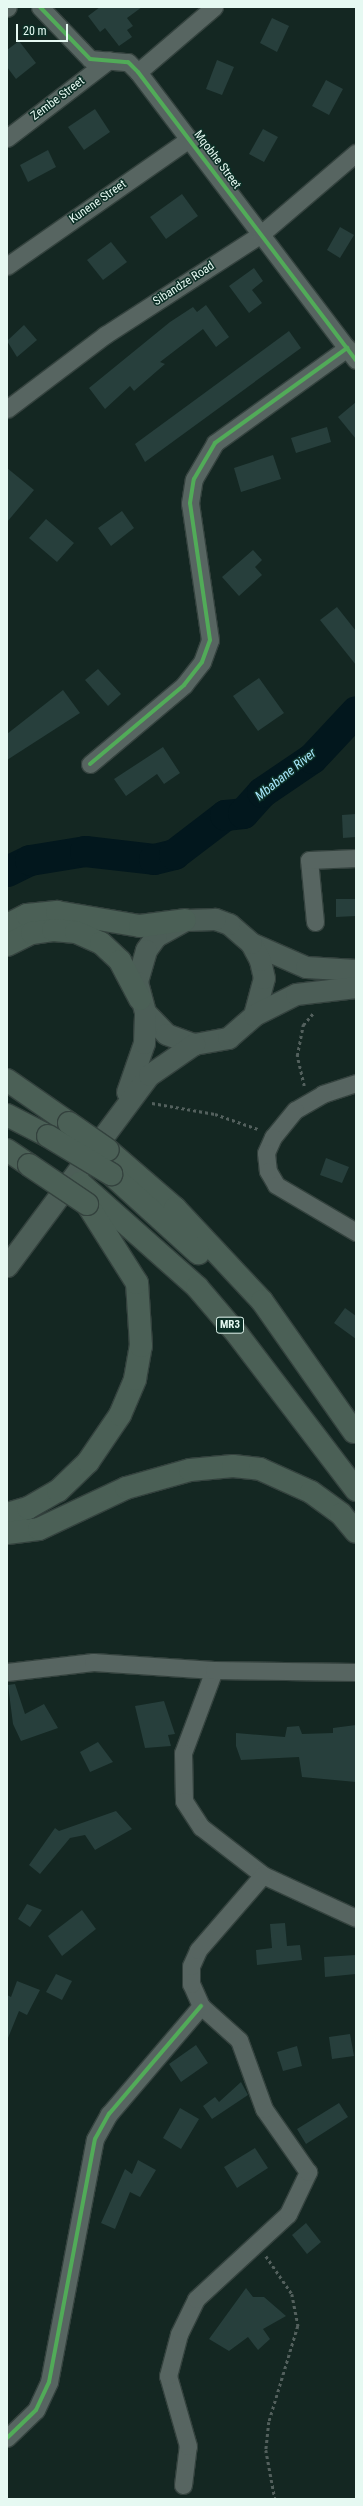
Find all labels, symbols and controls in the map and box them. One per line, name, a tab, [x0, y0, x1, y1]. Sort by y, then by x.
scale bar	[18, 16, 70, 42]
text: 20 m	[23, 24, 47, 38]
street label: Zembe Street	[28, 74, 88, 124]
street label: Mqobhe Street	[190, 128, 244, 192]
street label: Kunene Street	[67, 177, 129, 227]
street label: Sibandze Road	[151, 259, 217, 309]
water label: Mbabane River	[252, 746, 320, 804]
road number: MR3	[216, 1316, 244, 1334]

